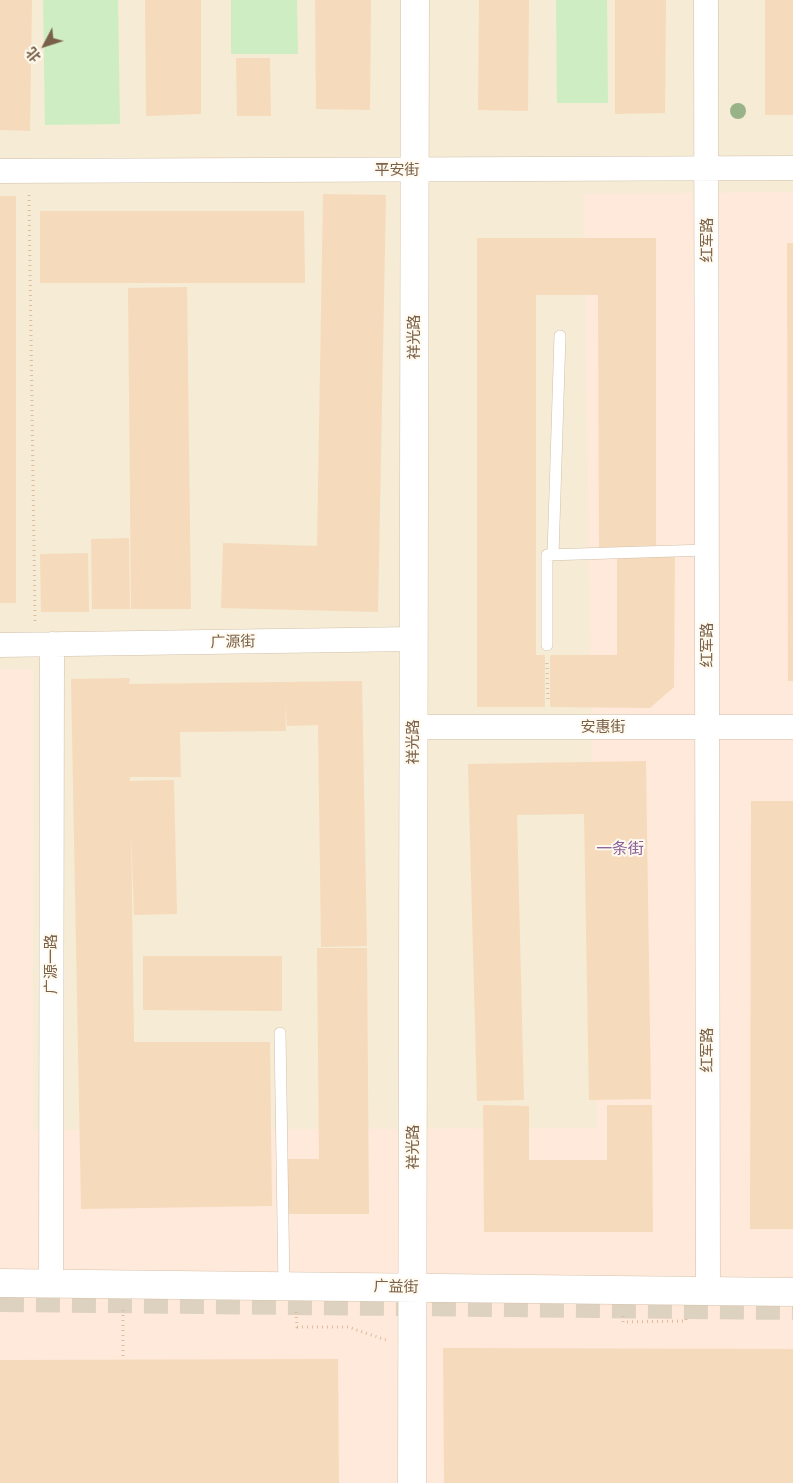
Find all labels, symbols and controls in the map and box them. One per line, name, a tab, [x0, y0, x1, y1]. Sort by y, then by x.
north arrow	[20, 20, 70, 70]
text: 北	[23, 44, 44, 65]
street label: 平安街	[375, 161, 419, 179]
street label: 红军路	[698, 218, 716, 262]
street label: 祥光路	[405, 315, 423, 359]
street label: 红军路	[698, 623, 716, 667]
street label: 广源街	[210, 633, 256, 651]
street label: 安惠街	[581, 718, 625, 736]
street label: 祥光路	[404, 720, 422, 764]
district label: 一条街	[596, 839, 644, 859]
street label: 广源一路	[42, 934, 60, 994]
street label: 红军路	[698, 1028, 716, 1072]
street label: 祥光路	[404, 1125, 422, 1169]
street label: 广益街	[373, 1278, 419, 1296]

